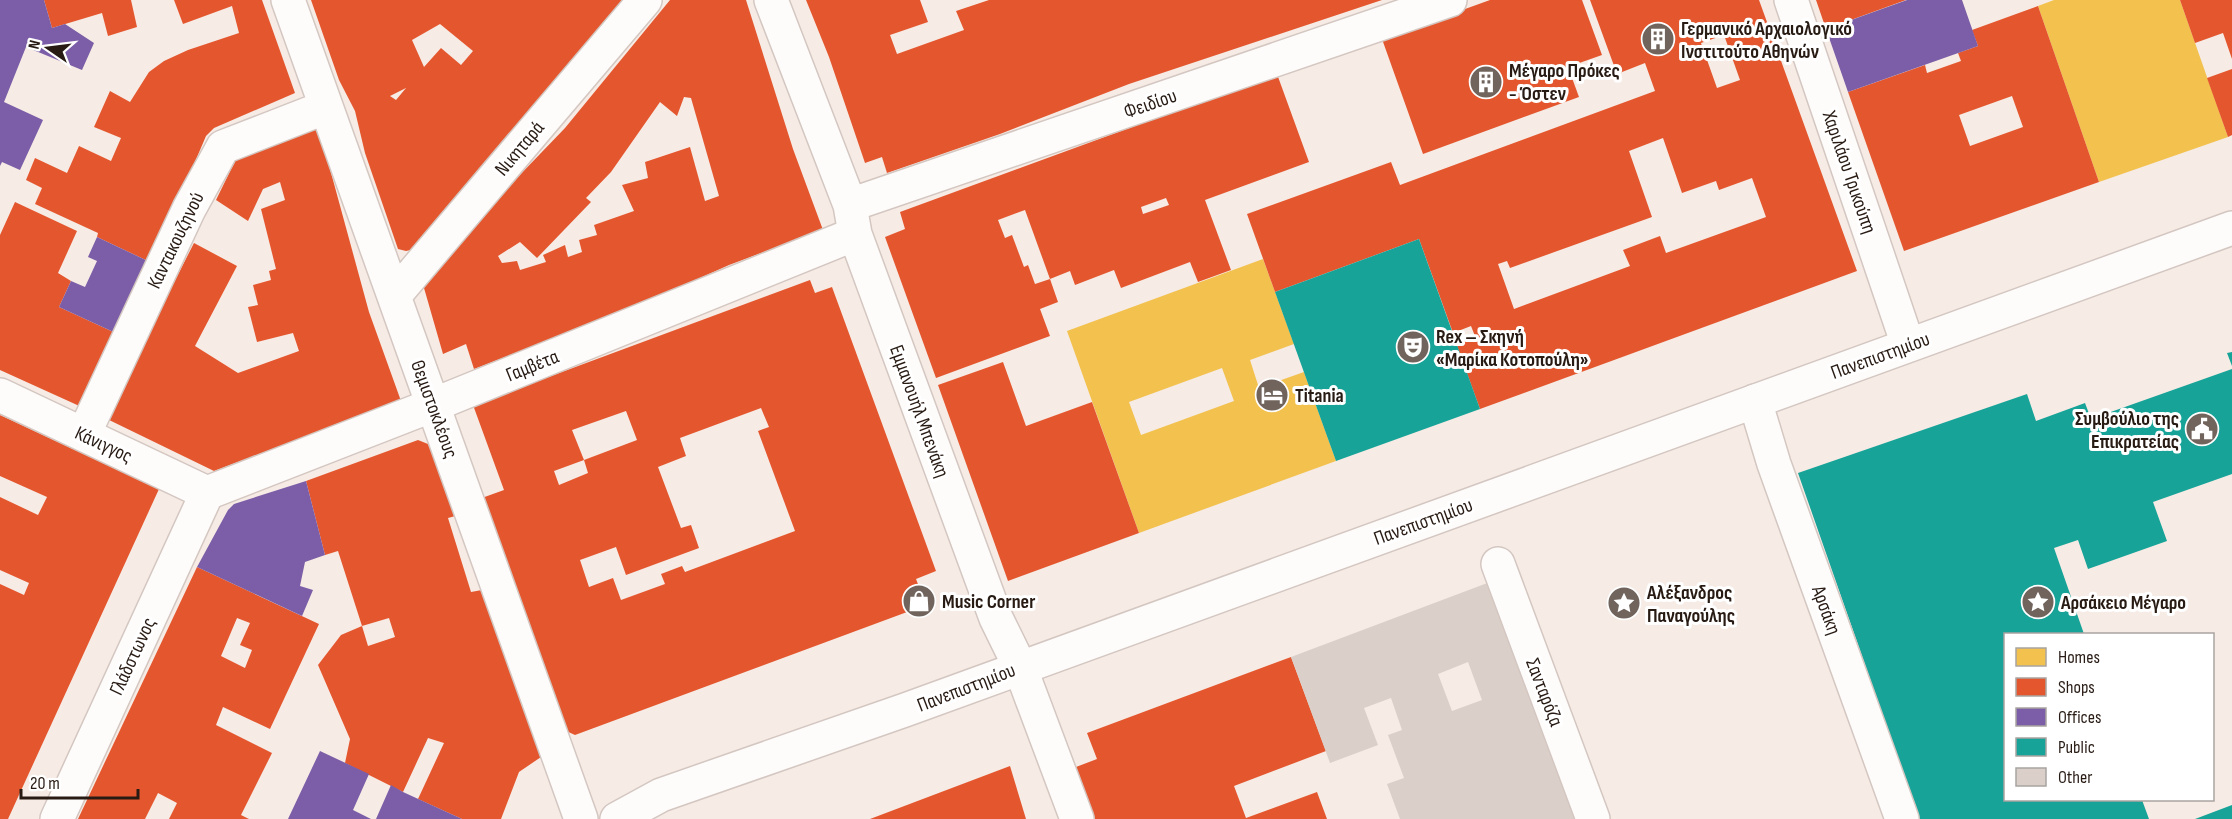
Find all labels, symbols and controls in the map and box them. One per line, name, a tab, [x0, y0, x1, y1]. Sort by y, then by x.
place label: Γερμανικό Αρχαιολογικό Ινστιτούτο Αθηνών	[1681, 17, 1852, 64]
north arrow	[18, 18, 78, 78]
building icon: Γερμανικό Αρχαιολογικό Ινστιτούτο Αθηνών	[1640, 21, 1676, 57]
text: N	[25, 38, 45, 51]
place label: Μέγαρο Πρόκες - Όστεν	[1509, 59, 1620, 106]
building icon: Μέγαρο Πρόκες - Όστεν	[1468, 64, 1504, 100]
street label: Φειδίου	[1121, 84, 1180, 124]
street label: Χαριλάου Τρικούπη	[1817, 107, 1881, 237]
street label: Νικηταρά	[490, 116, 550, 181]
street label: Καντακουζηνού	[142, 188, 210, 293]
place label: Rex – Σκηνή «Μαρίκα Κοτοπούλη»	[1436, 325, 1589, 372]
street label: Πανεπιστημίου	[1828, 327, 1933, 385]
theatre icon: Rex – Σκηνή «Μαρίκα Κοτοπούλη»	[1395, 329, 1431, 365]
street label: Εμμανουήλ Μπενάκη	[884, 342, 954, 481]
street label: Γαμβέτα	[503, 344, 563, 387]
street label: Θεμιστοκλέους	[405, 357, 463, 462]
hotel icon: Titania	[1254, 377, 1290, 413]
place label: Titania	[1295, 384, 1344, 408]
place label: Συμβούλιο της Επικρατείας	[2075, 407, 2179, 454]
public building icon: Συμβούλιο της Επικρατείας	[2184, 411, 2220, 447]
street label: Κάνιγγος	[71, 421, 136, 469]
street label: Πανεπιστημίου	[1371, 493, 1476, 551]
place label: Αλέξανδρος Παναγούλης	[1646, 581, 1735, 628]
street label: Αρσάκη	[1806, 582, 1846, 638]
shop icon: Music Corner	[901, 583, 937, 619]
place icon: Αρσάκειο Μέγαρο	[2020, 584, 2056, 620]
place icon: Αλέξανδρος Παναγούλης	[1606, 585, 1642, 621]
place label: Music Corner	[942, 590, 1035, 614]
place label: Αρσάκειο Μέγαρο	[2060, 591, 2186, 615]
street label: Γλάδστωνος	[104, 614, 161, 699]
legend	[2004, 633, 2214, 801]
text: Homes	[2058, 647, 2100, 668]
street label: Σανταρόζα	[1520, 655, 1568, 730]
street label: Πανεπιστημίου	[914, 658, 1019, 718]
text: Shops	[2058, 677, 2095, 698]
text: Offices	[2058, 707, 2101, 728]
text: Public	[2058, 737, 2095, 758]
scale bar	[21, 762, 138, 800]
text: Other	[2058, 767, 2092, 788]
text: 20 m	[30, 773, 60, 794]

